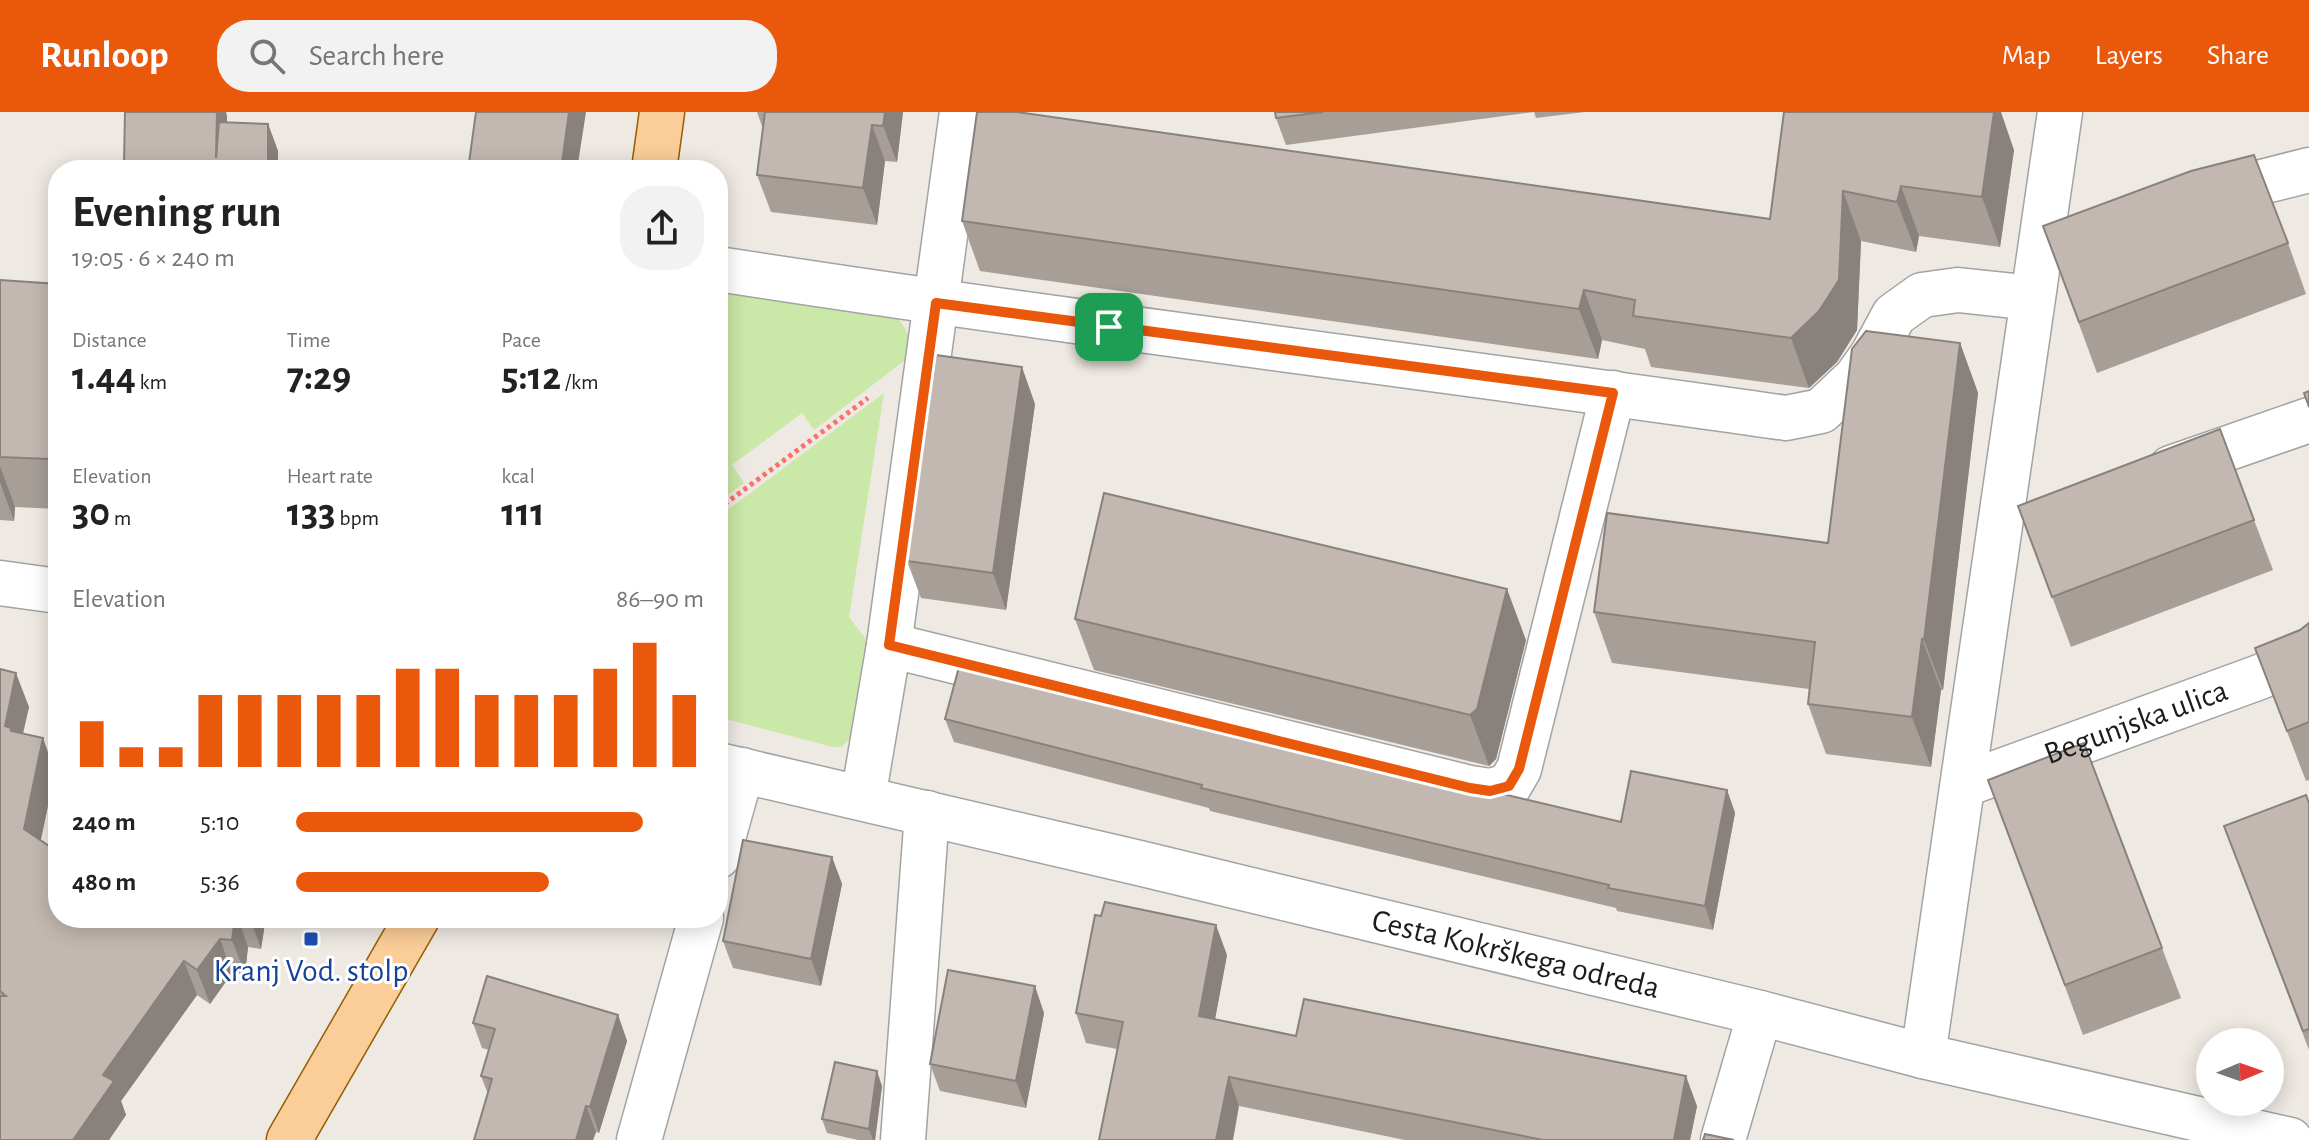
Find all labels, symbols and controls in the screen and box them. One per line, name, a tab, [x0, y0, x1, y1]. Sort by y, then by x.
search box	[217, 20, 777, 92]
icon: search	[245, 34, 289, 78]
text: Runloop	[40, 37, 169, 75]
text: Search here	[309, 41, 444, 71]
text: Map	[2002, 42, 2051, 70]
text: Layers	[2095, 42, 2163, 70]
text: Share	[2207, 42, 2269, 70]
button: share	[620, 186, 704, 270]
text: Evening run	[72, 191, 281, 235]
text: 19:05 · 6 × 240 m	[72, 245, 235, 271]
pin	[1075, 293, 1143, 361]
icon: arrive	[1087, 305, 1131, 349]
text: Distance	[72, 329, 147, 351]
text: Time	[287, 329, 331, 351]
text: Pace	[501, 329, 541, 351]
text: 1.44	[72, 357, 136, 397]
text: 7:29	[287, 357, 351, 397]
text: 5:12	[501, 357, 561, 397]
text: km	[136, 371, 167, 393]
text: /km	[561, 371, 599, 393]
text: Elevation	[72, 465, 152, 487]
text: Heart rate	[287, 465, 373, 487]
text: kcal	[501, 465, 535, 487]
text: 30	[72, 493, 110, 533]
text: 133	[287, 493, 336, 533]
text: 111	[501, 493, 545, 533]
text: m	[110, 507, 131, 529]
text: bpm	[336, 507, 379, 529]
text: Elevation	[72, 586, 166, 612]
text: 86–90 m	[616, 586, 704, 612]
street label: Begunjska ulica	[2040, 674, 2232, 770]
text: 240 m	[72, 809, 136, 835]
text: 5:10	[200, 809, 240, 835]
text: 480 m	[72, 869, 136, 895]
text: 5:36	[200, 869, 240, 895]
street label: Cesta Kokrškega odreda	[1369, 904, 1663, 1004]
marker: Kranj Vod. stolp	[302, 930, 320, 948]
place label: Kranj Vod. stolp	[214, 955, 408, 987]
north arrow	[2196, 1028, 2284, 1116]
map controls	[2196, 1028, 2284, 1116]

